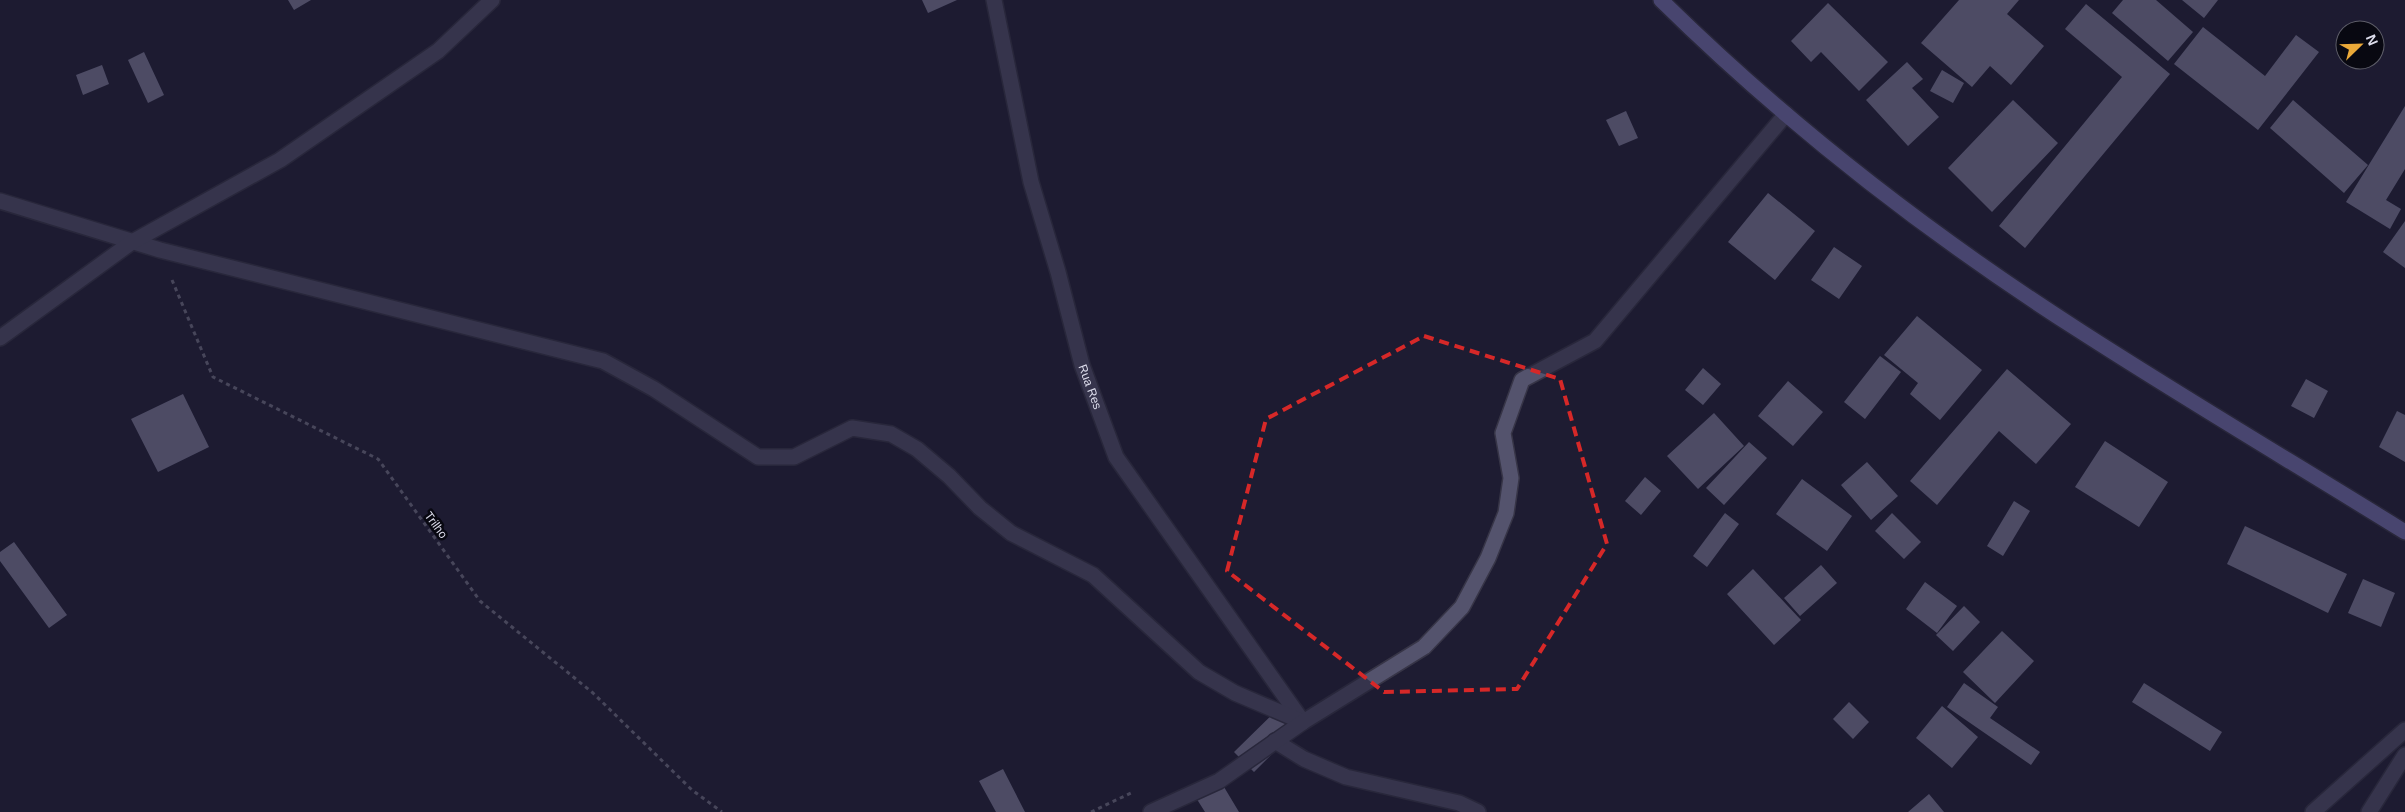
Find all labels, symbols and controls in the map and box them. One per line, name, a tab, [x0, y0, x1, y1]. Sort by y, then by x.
north arrow	[2335, 20, 2385, 70]
text: N	[2363, 32, 2381, 48]
street label: Rua Res	[1075, 362, 1105, 411]
street label: Trilho	[422, 509, 451, 541]

